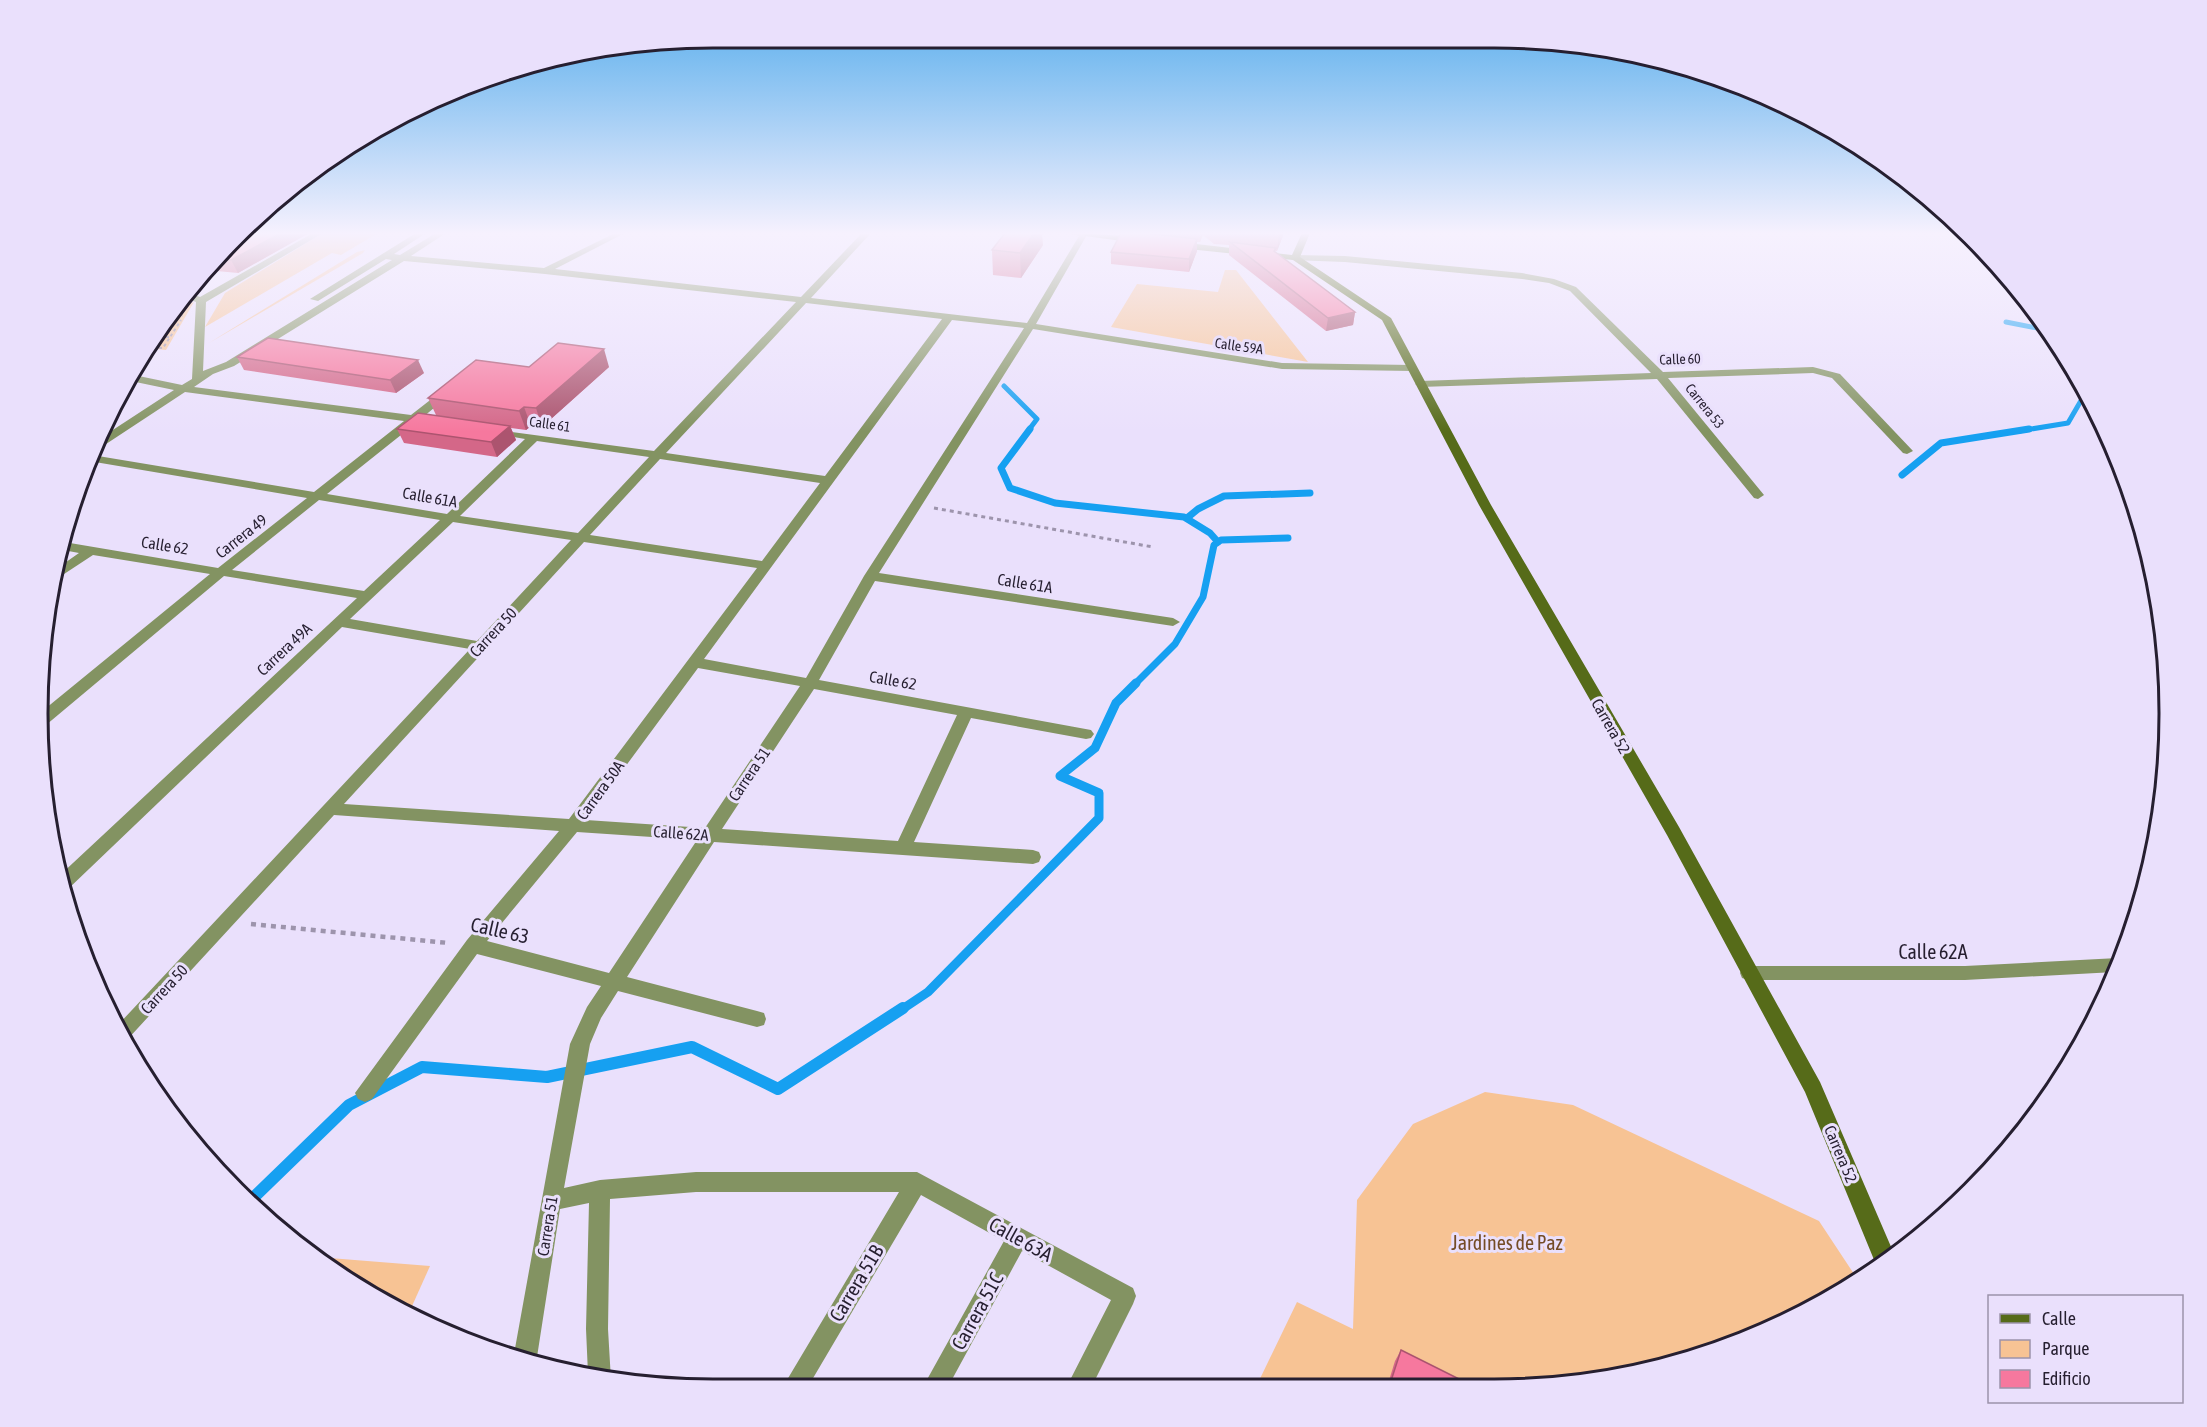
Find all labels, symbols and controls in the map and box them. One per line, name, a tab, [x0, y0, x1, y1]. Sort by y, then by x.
street label: Calle 59A	[1214, 335, 1264, 357]
street label: Calle 60	[1659, 350, 1701, 368]
street label: Carrera 53	[1682, 380, 1728, 432]
street label: Calle 61	[528, 413, 572, 435]
street label: Calle 61A	[401, 483, 459, 511]
street label: Carrera 49	[212, 510, 270, 562]
street label: Calle 62	[140, 532, 190, 558]
street label: Calle 61A	[996, 570, 1054, 596]
street label: Carrera 50	[466, 604, 520, 660]
street label: Carrera 49A	[253, 619, 315, 679]
street label: Calle 62	[868, 667, 918, 693]
street label: Carrera 52	[1588, 695, 1634, 757]
street label: Carrera 51	[725, 744, 773, 804]
street label: Carrera 50A	[573, 757, 627, 823]
street label: Calle 62A	[653, 822, 709, 844]
street label: Calle 63	[469, 912, 531, 948]
street label: Calle 62A	[1898, 940, 1968, 963]
street label: Carrera 50	[137, 961, 191, 1017]
street label: Carrera 52	[1821, 1123, 1861, 1185]
street label: Carrera 51	[533, 1195, 561, 1257]
street label: Calle 63A	[985, 1212, 1057, 1266]
park label: Jardines de Paz	[1451, 1231, 1563, 1254]
street label: Carrera 51B	[824, 1240, 888, 1325]
street label: Carrera 51C	[946, 1268, 1008, 1354]
legend	[1988, 1295, 2183, 1403]
text: Calle	[2042, 1308, 2076, 1329]
text: Parque	[2042, 1338, 2090, 1359]
text: Edificio	[2042, 1368, 2091, 1389]

